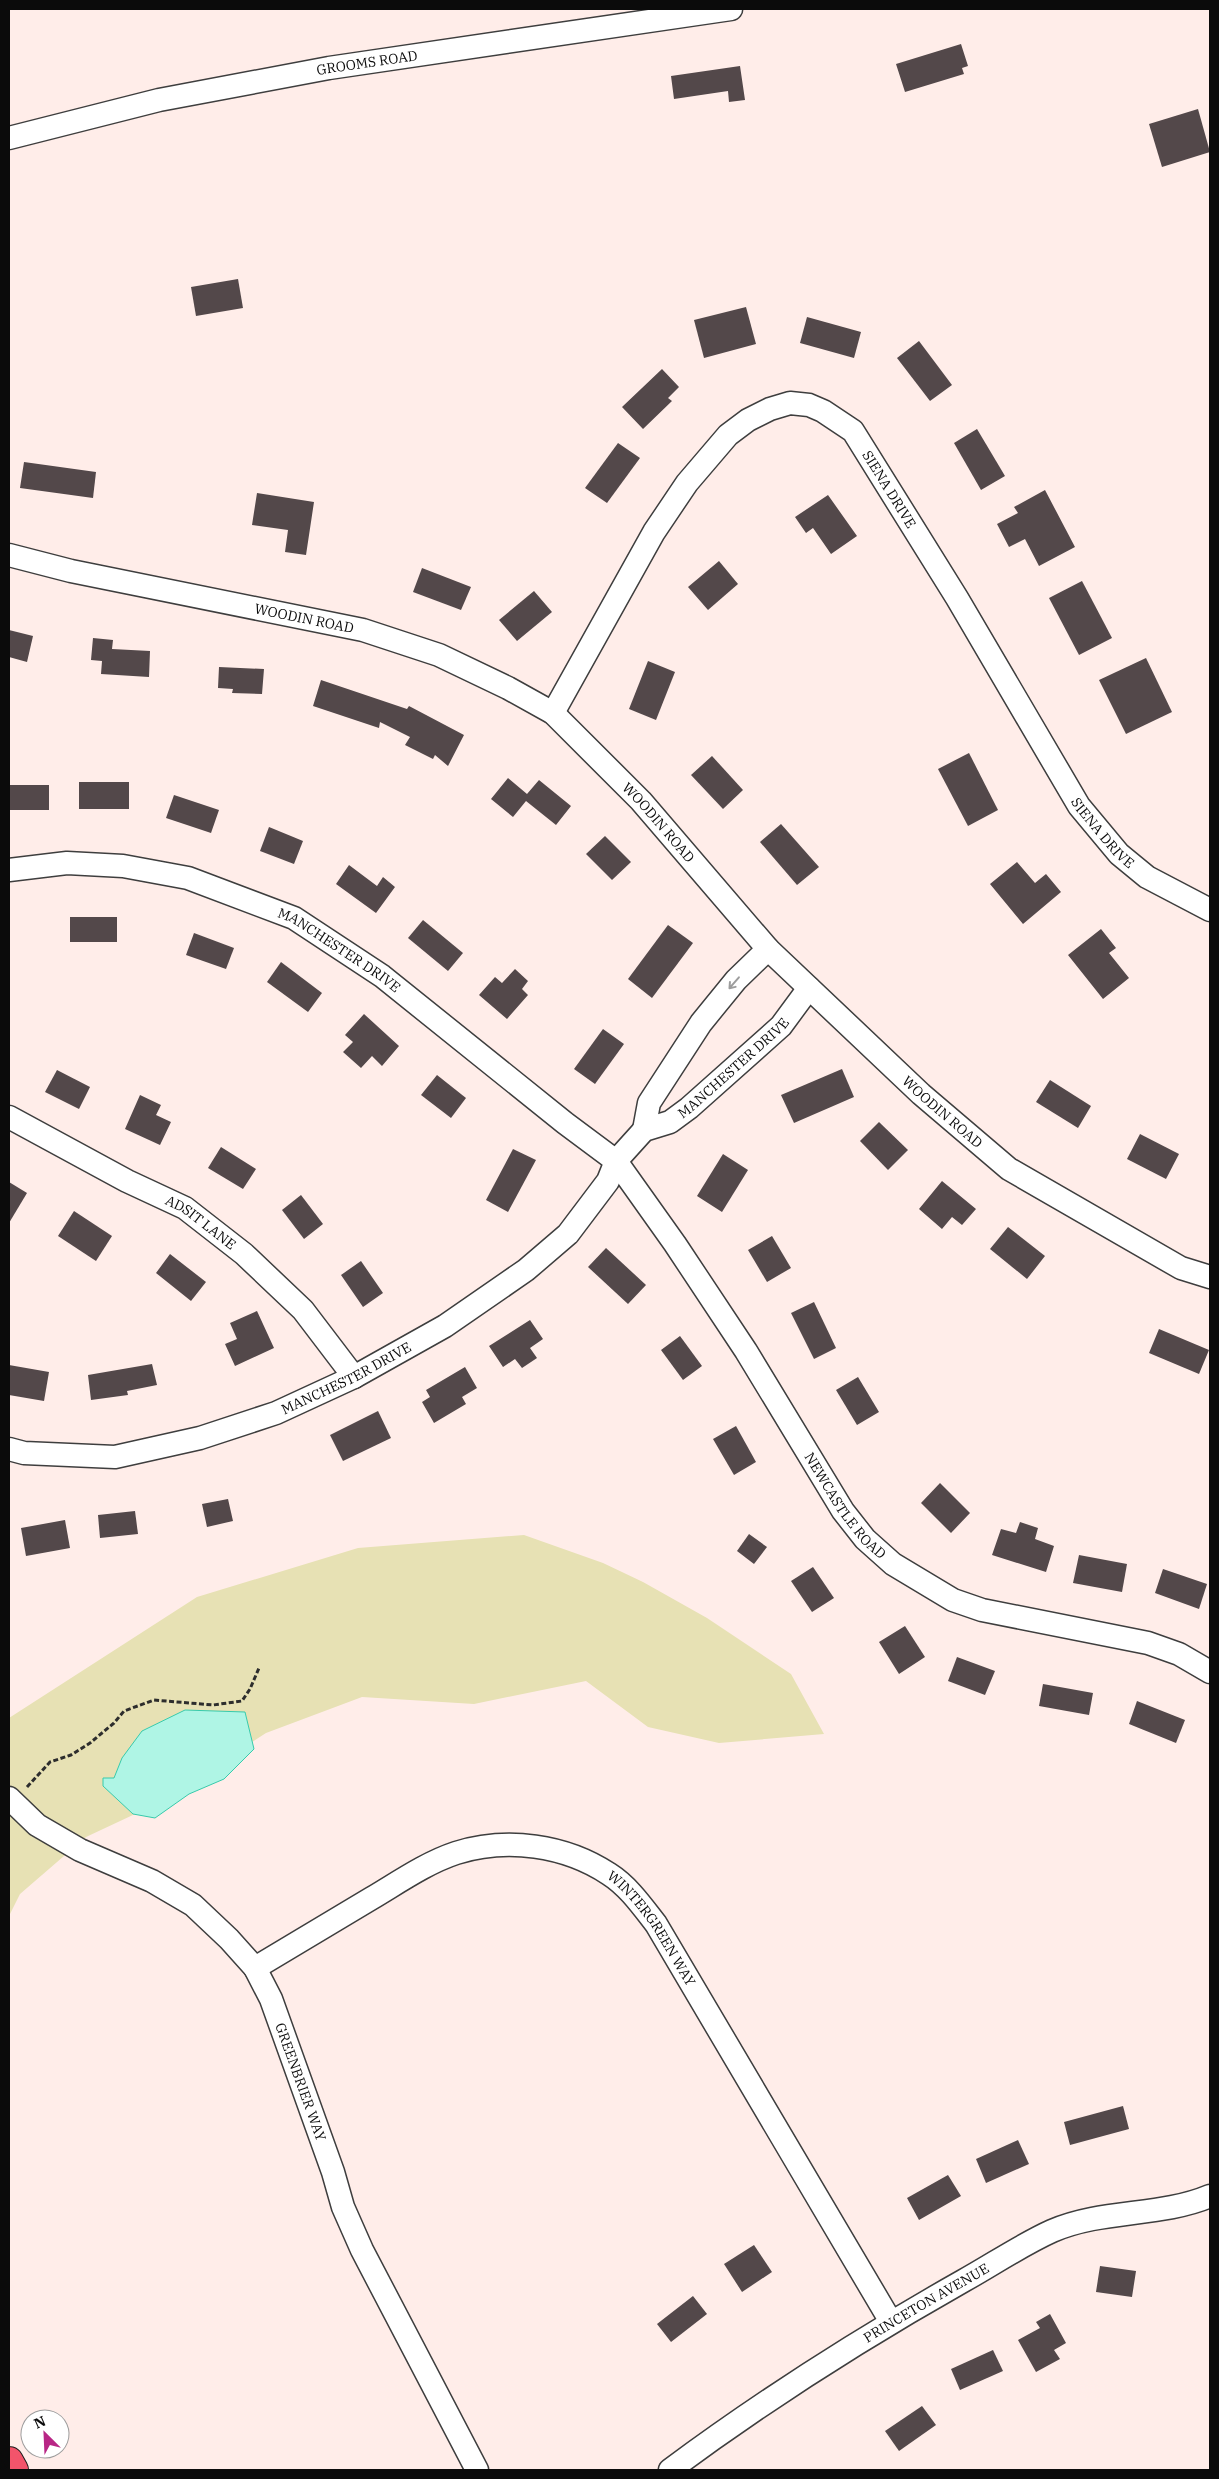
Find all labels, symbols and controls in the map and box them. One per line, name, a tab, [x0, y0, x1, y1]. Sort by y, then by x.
street label: GROOMS ROAD	[315, 46, 419, 79]
street label: SIENA DRIVE	[858, 447, 920, 531]
street label: WOODIN ROAD	[253, 599, 356, 637]
street label: WOODIN ROAD	[619, 779, 699, 866]
street label: SIENA DRIVE	[1067, 794, 1138, 872]
street label: MANCHESTER DRIVE	[275, 904, 404, 996]
one-way arrow	[728, 977, 739, 990]
street label: MANCHESTER DRIVE	[674, 1014, 793, 1122]
street label: WOODIN ROAD	[898, 1072, 987, 1152]
street label: ADSIT LANE	[162, 1191, 240, 1253]
street label: MANCHESTER DRIVE	[278, 1338, 414, 1418]
street label: NEWCASTLE ROAD	[801, 1449, 890, 1563]
street label: WINTERGREEN WAY	[604, 1867, 700, 1989]
street label: GREENBRIER WAY	[271, 2020, 330, 2144]
street label: PRINCETON AVENUE	[860, 2259, 992, 2347]
north arrow	[20, 2409, 70, 2459]
text: N	[31, 2412, 48, 2433]

